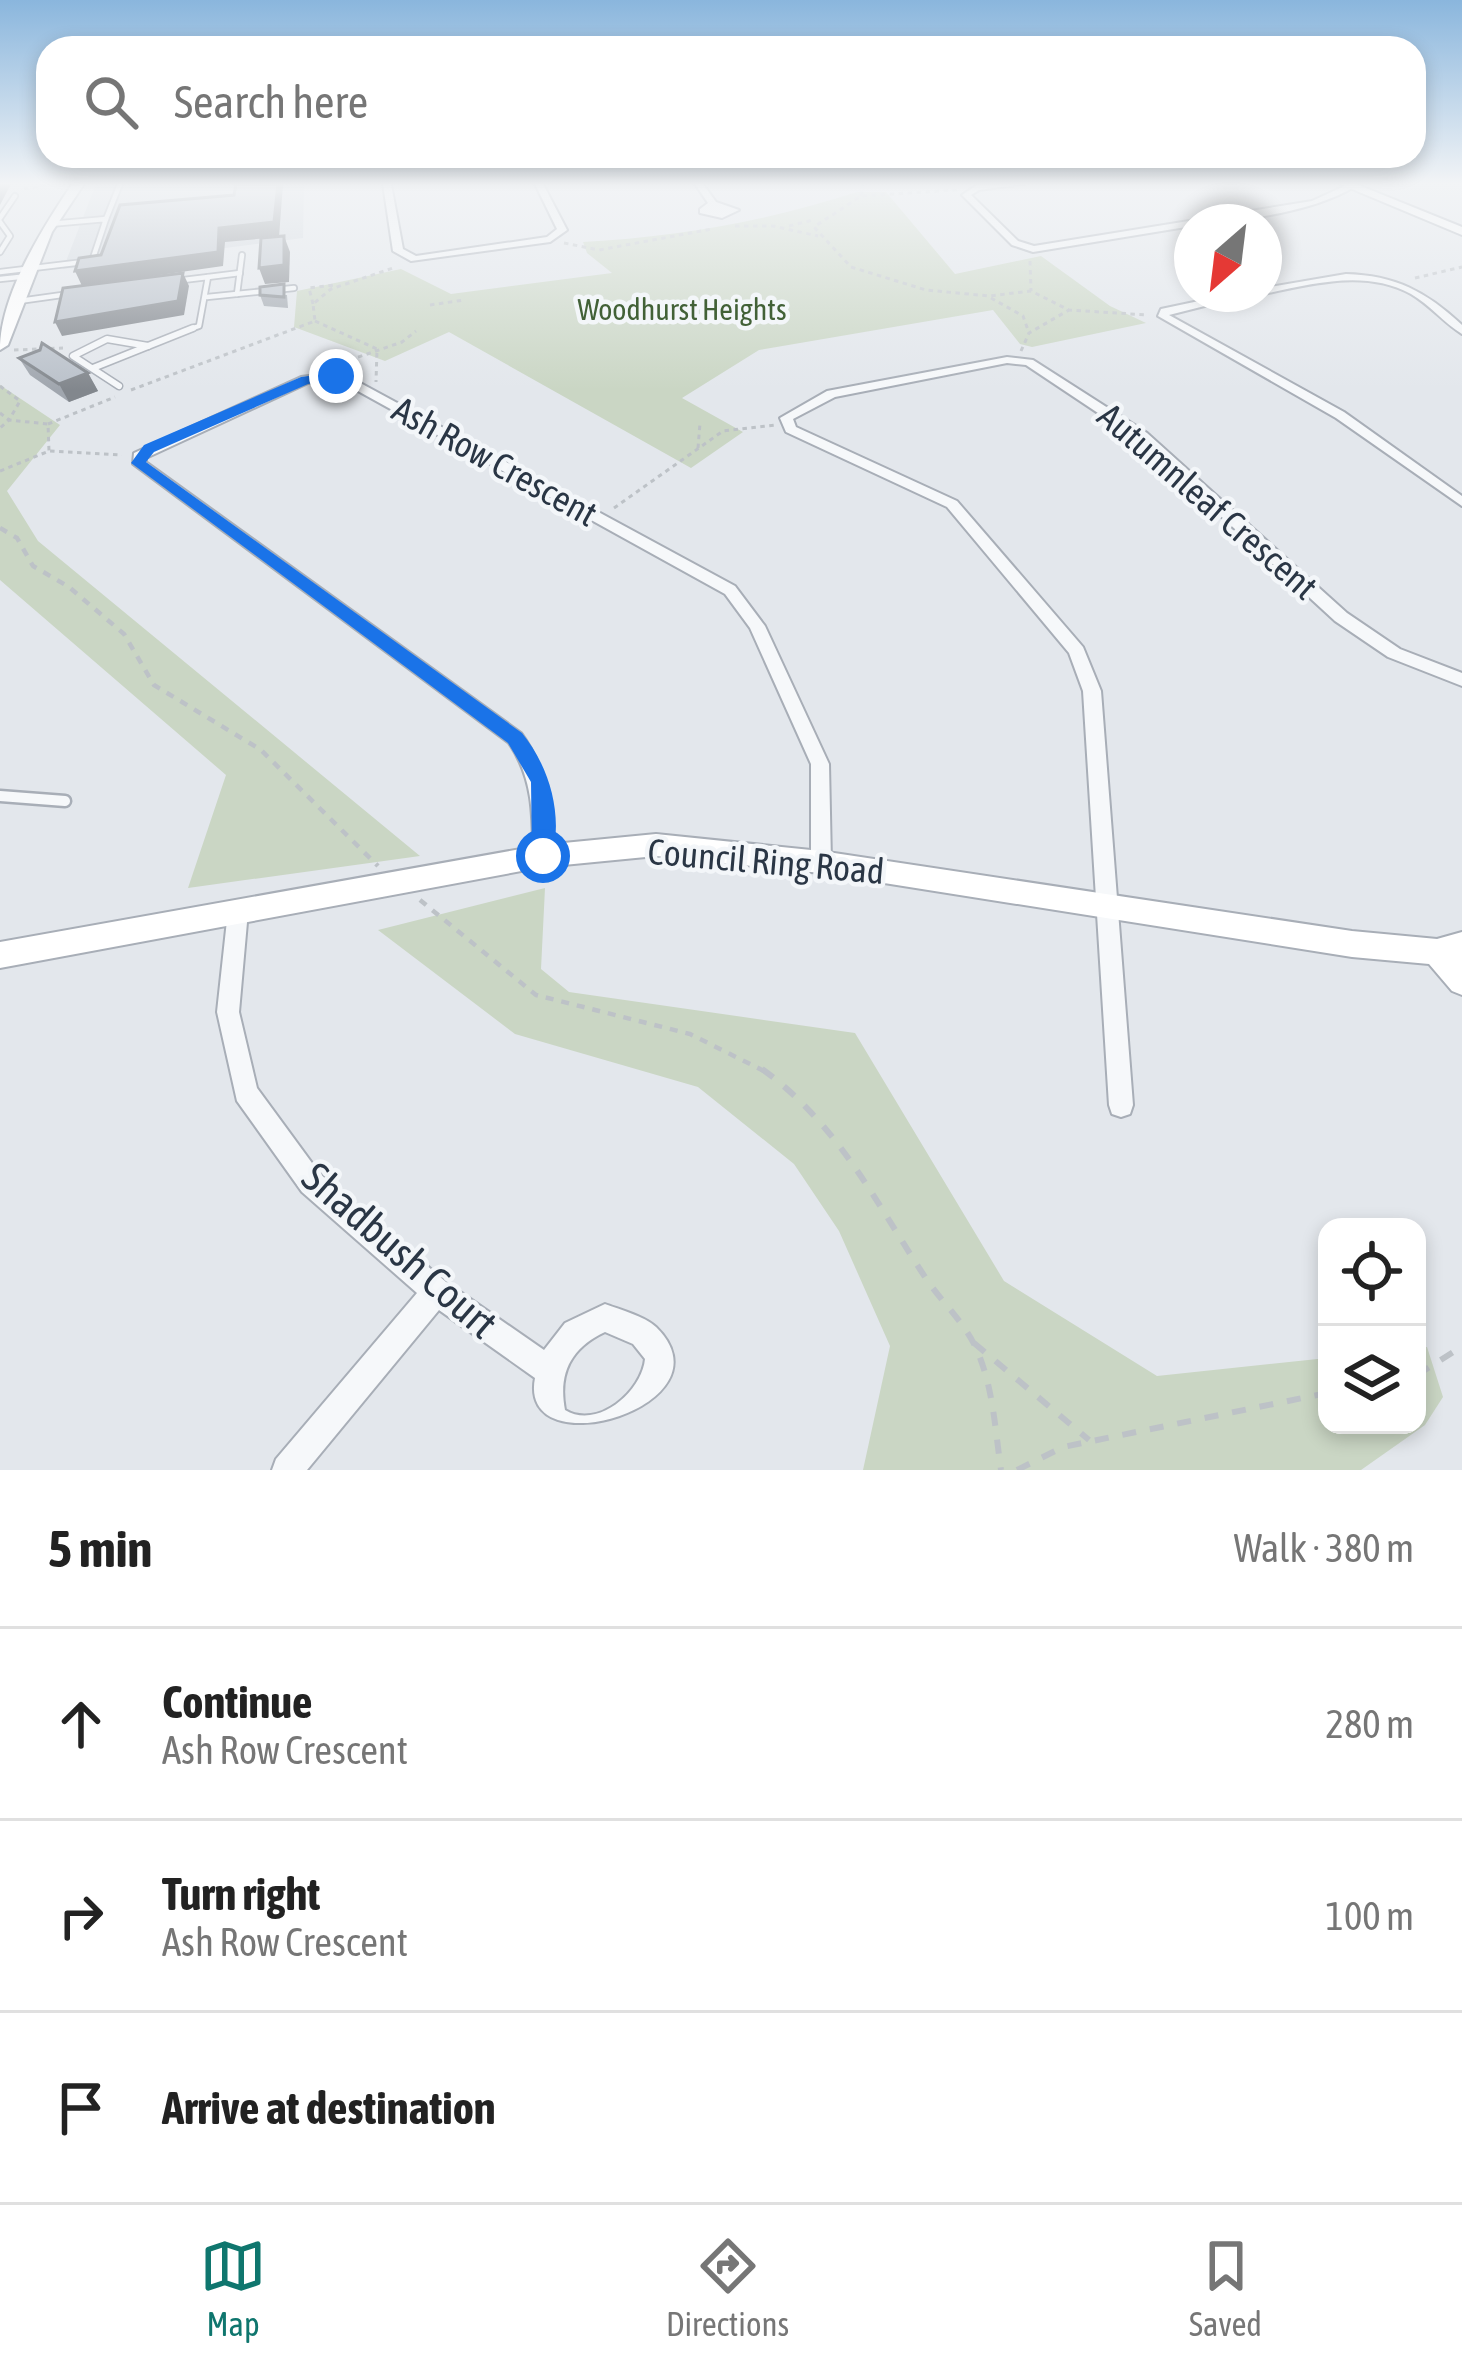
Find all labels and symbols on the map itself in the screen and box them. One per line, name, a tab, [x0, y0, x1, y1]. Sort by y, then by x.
north arrow	[1174, 204, 1282, 312]
park label: Woodhurst Heights	[577, 292, 787, 326]
route end	[309, 349, 363, 403]
street label: Ash Row Crescent	[386, 388, 604, 534]
street label: Autumnleaf Crescent	[1090, 394, 1326, 608]
route start	[516, 829, 570, 883]
street label: Council Ring Road	[646, 830, 886, 892]
street label: Shadbush Court	[293, 1153, 507, 1347]

